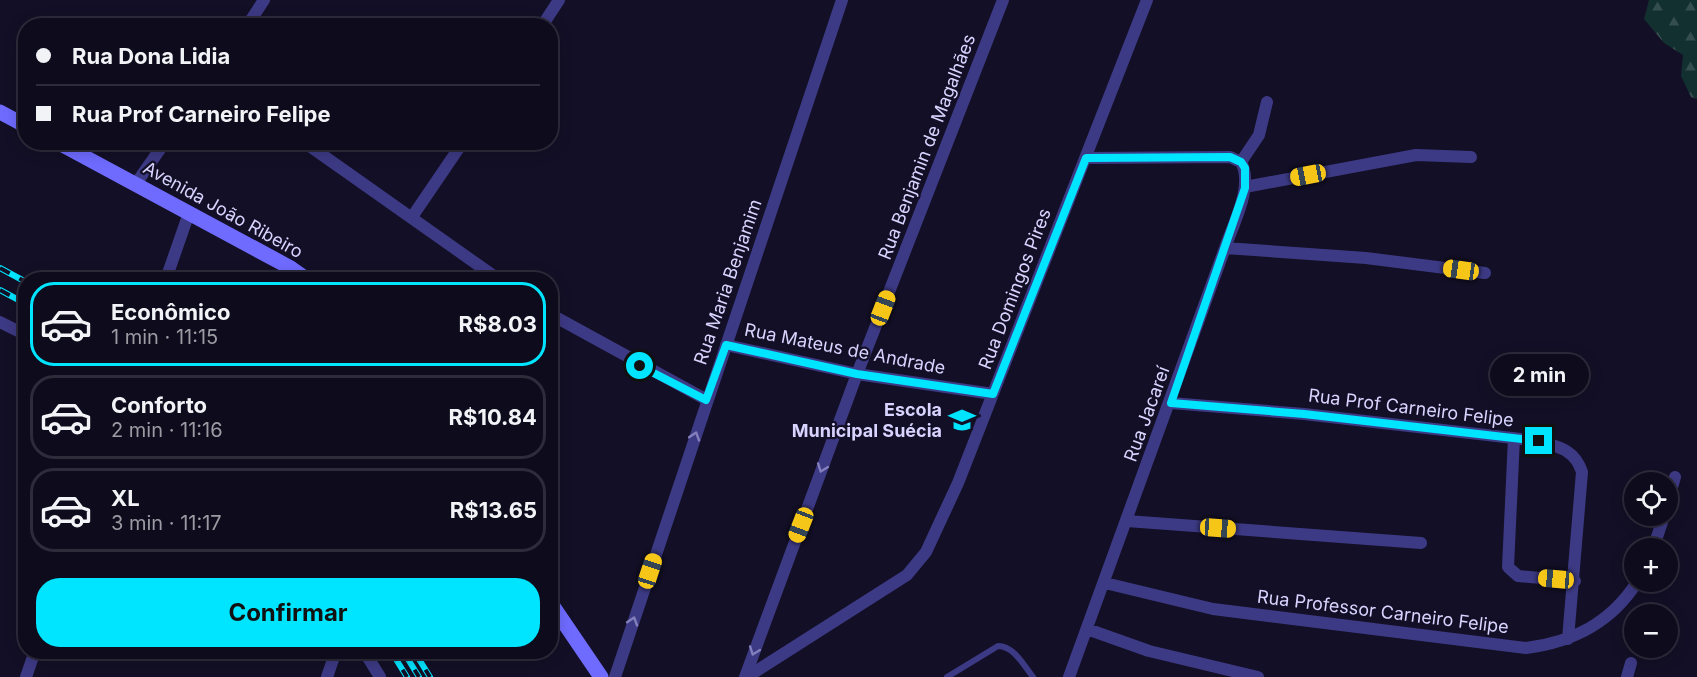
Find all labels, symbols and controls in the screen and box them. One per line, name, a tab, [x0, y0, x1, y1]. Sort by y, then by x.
street label: Rua Benjamin de Magalhães	[874, 31, 979, 263]
text: Rua Dona Lidia	[72, 43, 230, 69]
text: Rua Prof Carneiro Felipe	[72, 101, 331, 127]
street label: Avenida João Ribeiro	[140, 157, 307, 262]
car	[1289, 163, 1327, 187]
street label: Rua Maria Benjamim	[689, 196, 766, 367]
street label: Rua Domingos Pires	[974, 205, 1055, 372]
car	[1442, 259, 1480, 281]
car	[868, 288, 898, 328]
icon: car	[39, 297, 93, 351]
text: Econômico	[111, 299, 230, 325]
text: R$8.03	[459, 311, 537, 337]
street label: Rua Mateus de Andrade	[743, 319, 947, 378]
text: 1 min · 11:15	[111, 325, 218, 349]
route start	[626, 352, 653, 379]
callout: 2 min	[1490, 354, 1588, 396]
street label: Rua Jacareí	[1120, 363, 1174, 464]
text: 2 min	[1513, 363, 1566, 387]
street label: Rua Prof Carneiro Felipe	[1307, 384, 1515, 431]
icon: car	[39, 390, 93, 444]
text: Conforto	[111, 392, 207, 418]
place label: Escola Municipal Suécia	[792, 399, 942, 441]
text: R$10.84	[449, 404, 537, 430]
school or university icon: Escola Municipal Suécia	[947, 405, 977, 435]
text: 2 min · 11:16	[111, 418, 223, 442]
route end	[1525, 427, 1552, 454]
one-way arrow	[687, 432, 700, 442]
one-way arrow	[817, 462, 830, 473]
map controls	[1624, 472, 1678, 658]
button: locate	[1624, 472, 1678, 526]
icon: car	[39, 483, 93, 537]
text: XL	[111, 485, 140, 511]
text: R$13.65	[450, 497, 537, 523]
car	[786, 505, 816, 545]
text: 3 min · 11:17	[111, 511, 222, 535]
car	[1199, 518, 1237, 538]
button: +	[1624, 538, 1678, 592]
car	[636, 551, 664, 591]
car	[1537, 568, 1575, 590]
button: Confirmar	[36, 578, 540, 647]
street label: Rua Professor Carneiro Felipe	[1256, 586, 1510, 637]
button: −	[1624, 604, 1678, 658]
one-way arrow	[626, 617, 638, 627]
one-way arrow	[749, 645, 762, 656]

